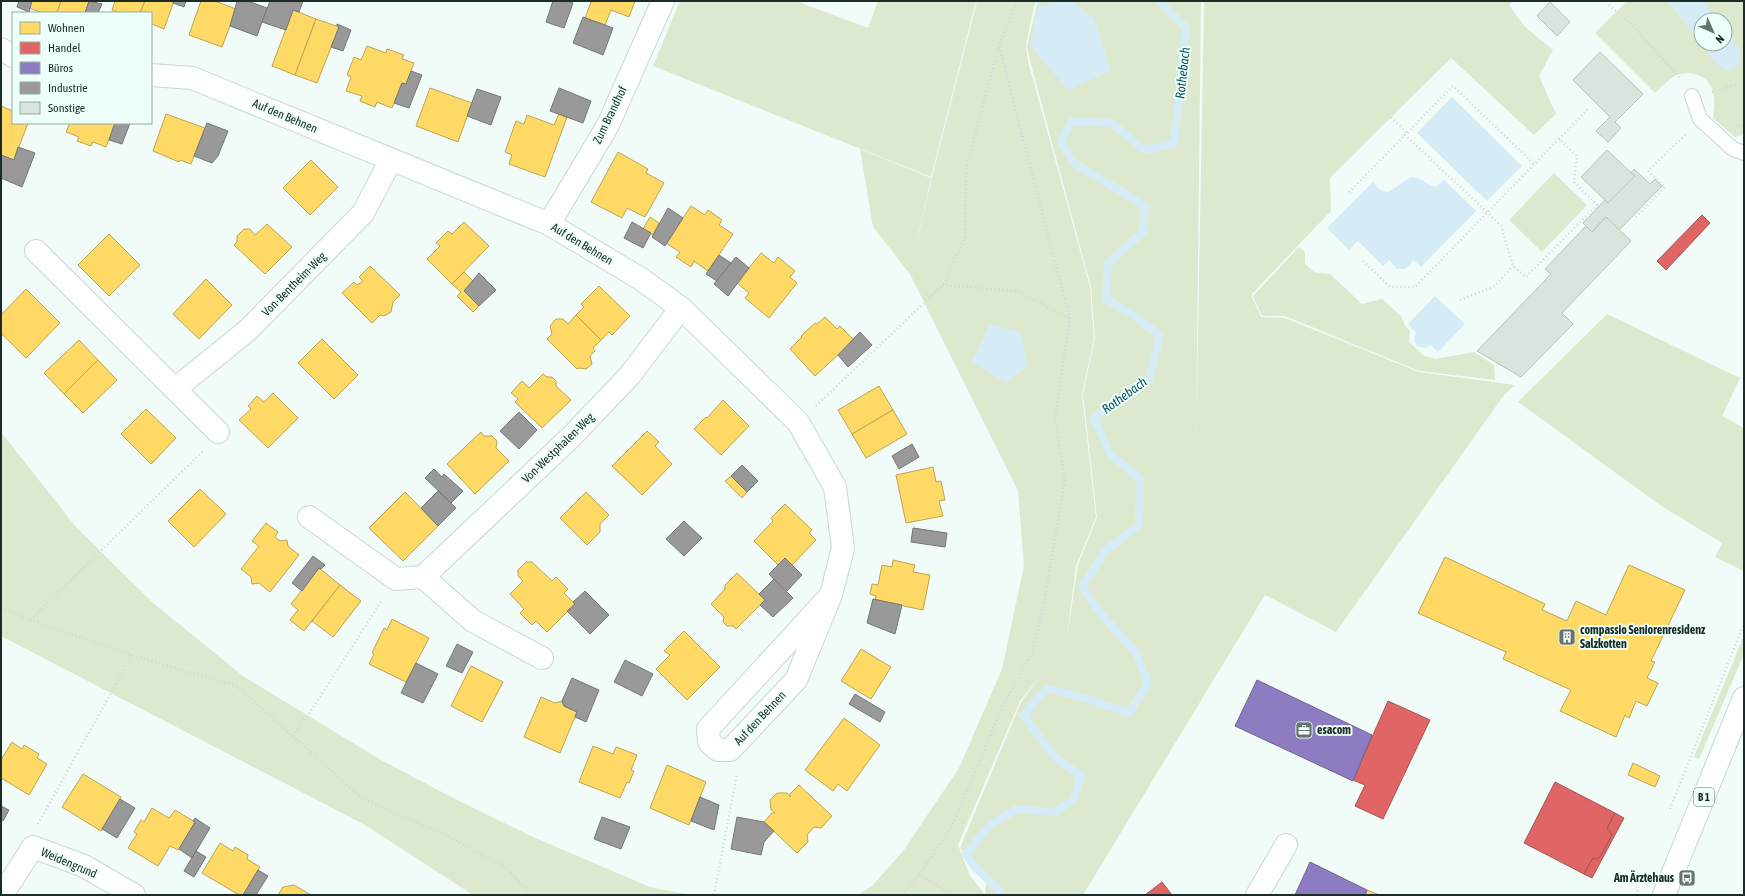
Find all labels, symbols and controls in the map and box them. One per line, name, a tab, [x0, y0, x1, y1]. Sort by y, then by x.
legend	[12, 12, 152, 124]
north arrow	[1693, 12, 1733, 52]
text: Wohnen	[48, 21, 85, 35]
text: N	[1714, 33, 1727, 46]
text: Handel	[48, 41, 82, 55]
water label: Rothebach	[1172, 46, 1193, 100]
text: Büros	[48, 61, 73, 75]
text: Industrie	[48, 81, 88, 95]
street label: Zum Brandhof	[590, 83, 630, 146]
street label: Auf den Behnen	[250, 96, 320, 136]
text: Sonstige	[48, 101, 85, 115]
street label: Auf den Behnen	[549, 220, 615, 268]
street label: Von-Bentheim-Weg	[259, 248, 330, 319]
water label: Rothebach	[1099, 374, 1150, 417]
street label: Von-Westphalen-Weg	[519, 409, 598, 486]
place label: compassio Seniorenresidenz Salzkotten	[1580, 623, 1706, 651]
building icon: compassio Seniorenresidenz Salzkotten	[1557, 627, 1577, 647]
street label: Auf den Behnen	[731, 688, 789, 748]
office icon: esacom	[1294, 720, 1314, 740]
place label: esacom	[1317, 723, 1351, 737]
road number: B 1	[1694, 788, 1714, 806]
street label: Weidengrund	[39, 845, 99, 881]
bus stop icon: Am Ärztehaus	[1677, 868, 1697, 888]
place label: Am Ärztehaus	[1613, 870, 1675, 885]

